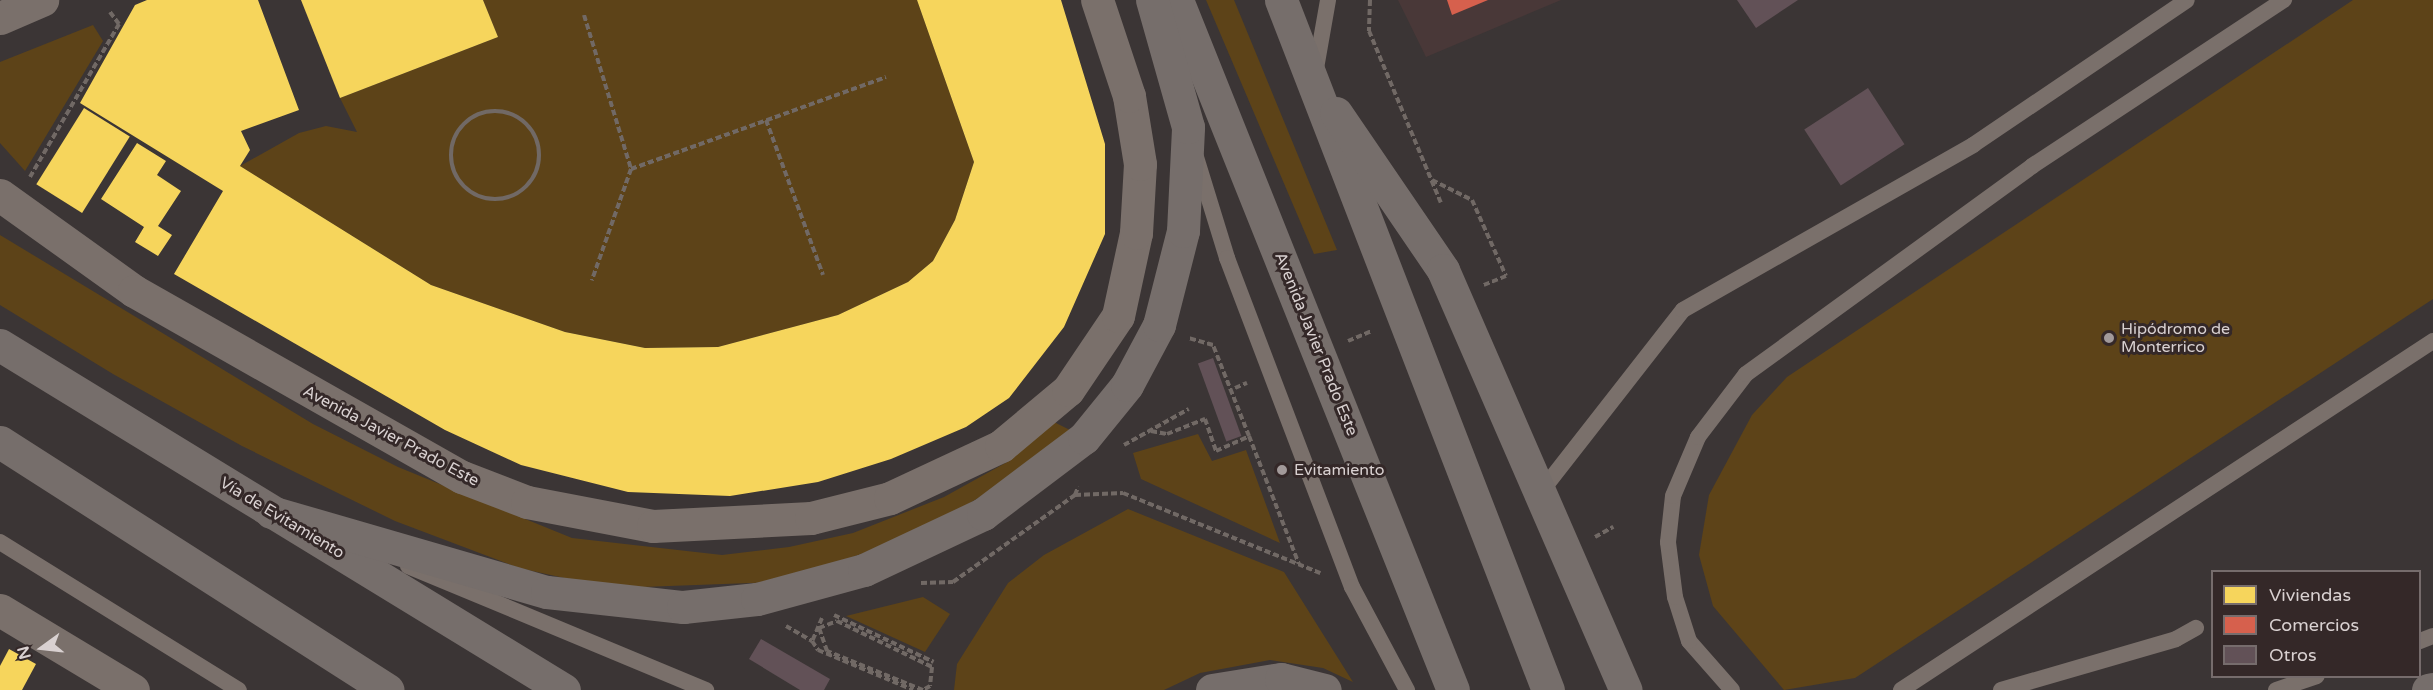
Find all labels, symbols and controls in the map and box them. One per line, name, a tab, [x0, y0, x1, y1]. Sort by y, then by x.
street label: Avenida Javier Prado Este	[1270, 249, 1362, 439]
place label: Hipódromo de Monterrico	[2121, 319, 2230, 357]
marker: Hipódromo de Monterrico	[2102, 331, 2116, 345]
street label: Avenida Javier Prado Este	[300, 381, 482, 491]
place label: Evitamiento	[1294, 460, 1385, 480]
marker: Evitamiento	[1275, 463, 1289, 477]
street label: Vía de Evitamiento	[216, 473, 348, 563]
legend	[2211, 570, 2421, 678]
text: Viviendas	[2269, 584, 2351, 606]
text: Comercios	[2269, 614, 2359, 636]
north arrow	[12, 618, 72, 678]
text: N	[13, 644, 36, 661]
text: Otros	[2269, 644, 2317, 666]

